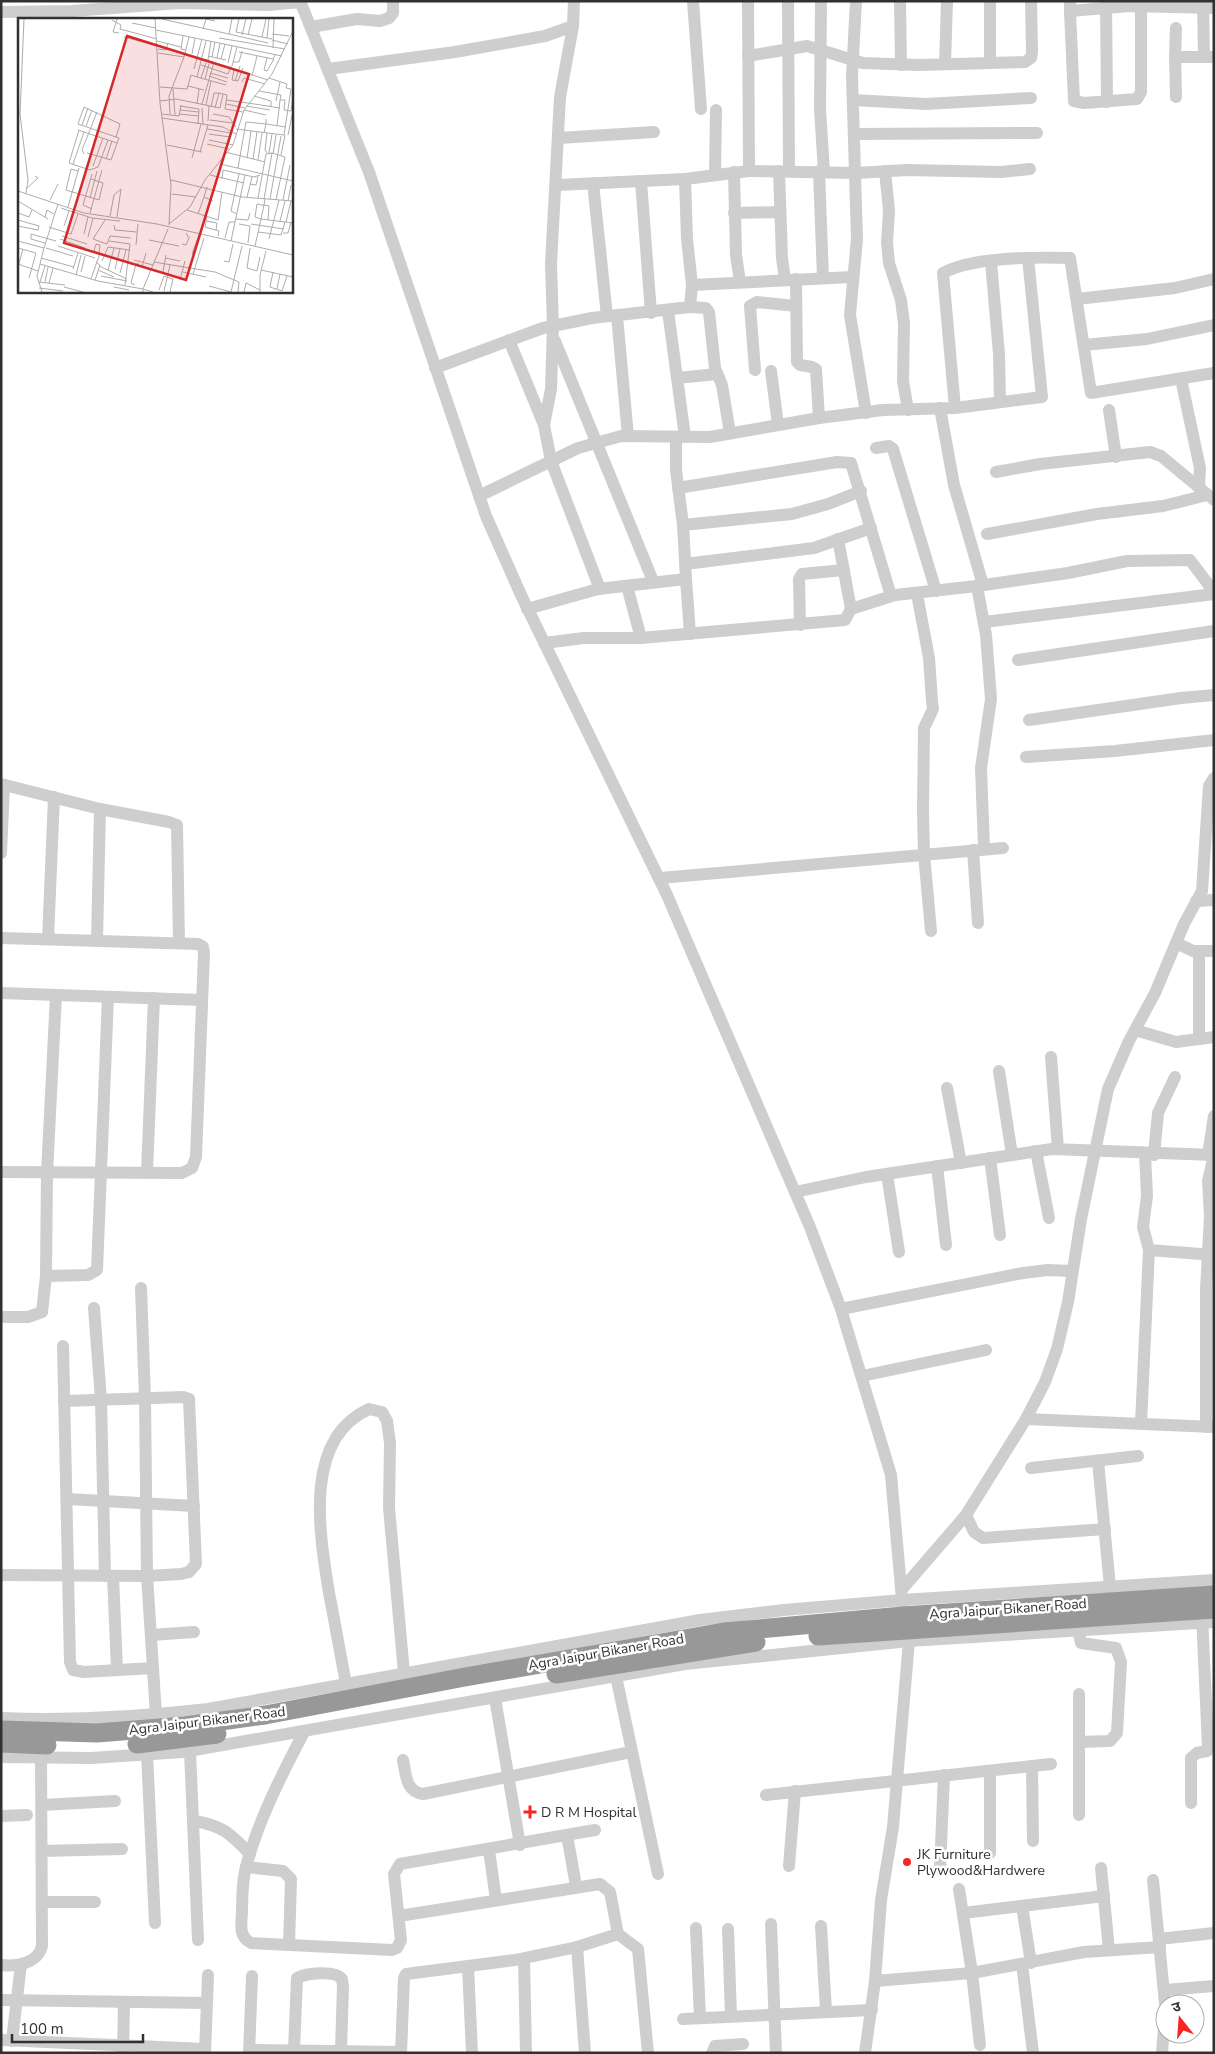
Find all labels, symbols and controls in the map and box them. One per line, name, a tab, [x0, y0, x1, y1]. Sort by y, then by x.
inset map	[18, 18, 292, 292]
street label: Agra Jaipur Bikaner Road	[929, 1594, 1087, 1624]
street label: Agra Jaipur Bikaner Road	[527, 1629, 685, 1675]
street label: Agra Jaipur Bikaner Road	[128, 1702, 286, 1740]
place label: D R M Hospital	[541, 1803, 637, 1822]
marker: D R M Hospital	[523, 1805, 537, 1819]
place label: JK Furniture Plywood&Hardwere	[916, 1845, 1045, 1880]
marker: JK Furniture Plywood&Hardwere	[901, 1856, 913, 1868]
north arrow	[1155, 1994, 1205, 2044]
text: उ	[1170, 1997, 1184, 2017]
scale bar	[12, 2012, 144, 2044]
text: 100 m	[20, 2019, 64, 2039]

